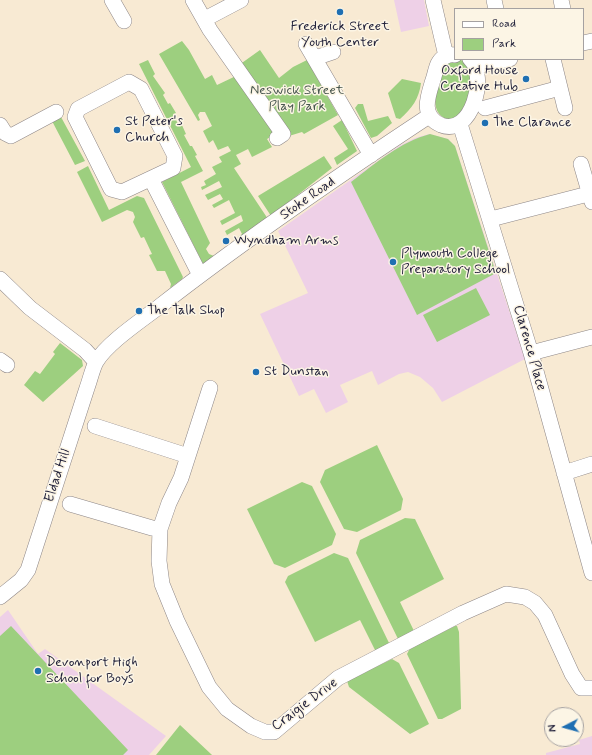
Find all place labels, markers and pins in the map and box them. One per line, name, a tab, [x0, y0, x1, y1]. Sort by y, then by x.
marker: Frederick Street Youth Center	[335, 7, 345, 17]
place label: Frederick Street Youth Center	[291, 19, 389, 52]
place label: Oxford House Creative Hub	[440, 63, 518, 96]
marker: Oxford House Creative Hub	[521, 74, 531, 84]
place label: St Peter's Church	[125, 114, 183, 146]
place label: The Clarance	[493, 115, 572, 131]
marker: The Clarance	[480, 118, 490, 128]
marker: St Peter's Church	[112, 125, 122, 135]
place label: Wyndham Arms	[234, 233, 339, 249]
marker: Wyndham Arms	[221, 236, 231, 246]
place label: Plymouth College Preparatory School	[401, 246, 510, 278]
marker: Plymouth College Preparatory School	[388, 257, 398, 267]
place label: The Talk Shop	[147, 303, 225, 319]
marker: The Talk Shop	[134, 306, 144, 316]
place label: St Dunstan	[264, 364, 329, 380]
marker: St Dunstan	[251, 367, 261, 377]
place label: Devonport High School for Boys	[46, 655, 138, 688]
marker: Devonport High School for Boys	[33, 666, 43, 676]

